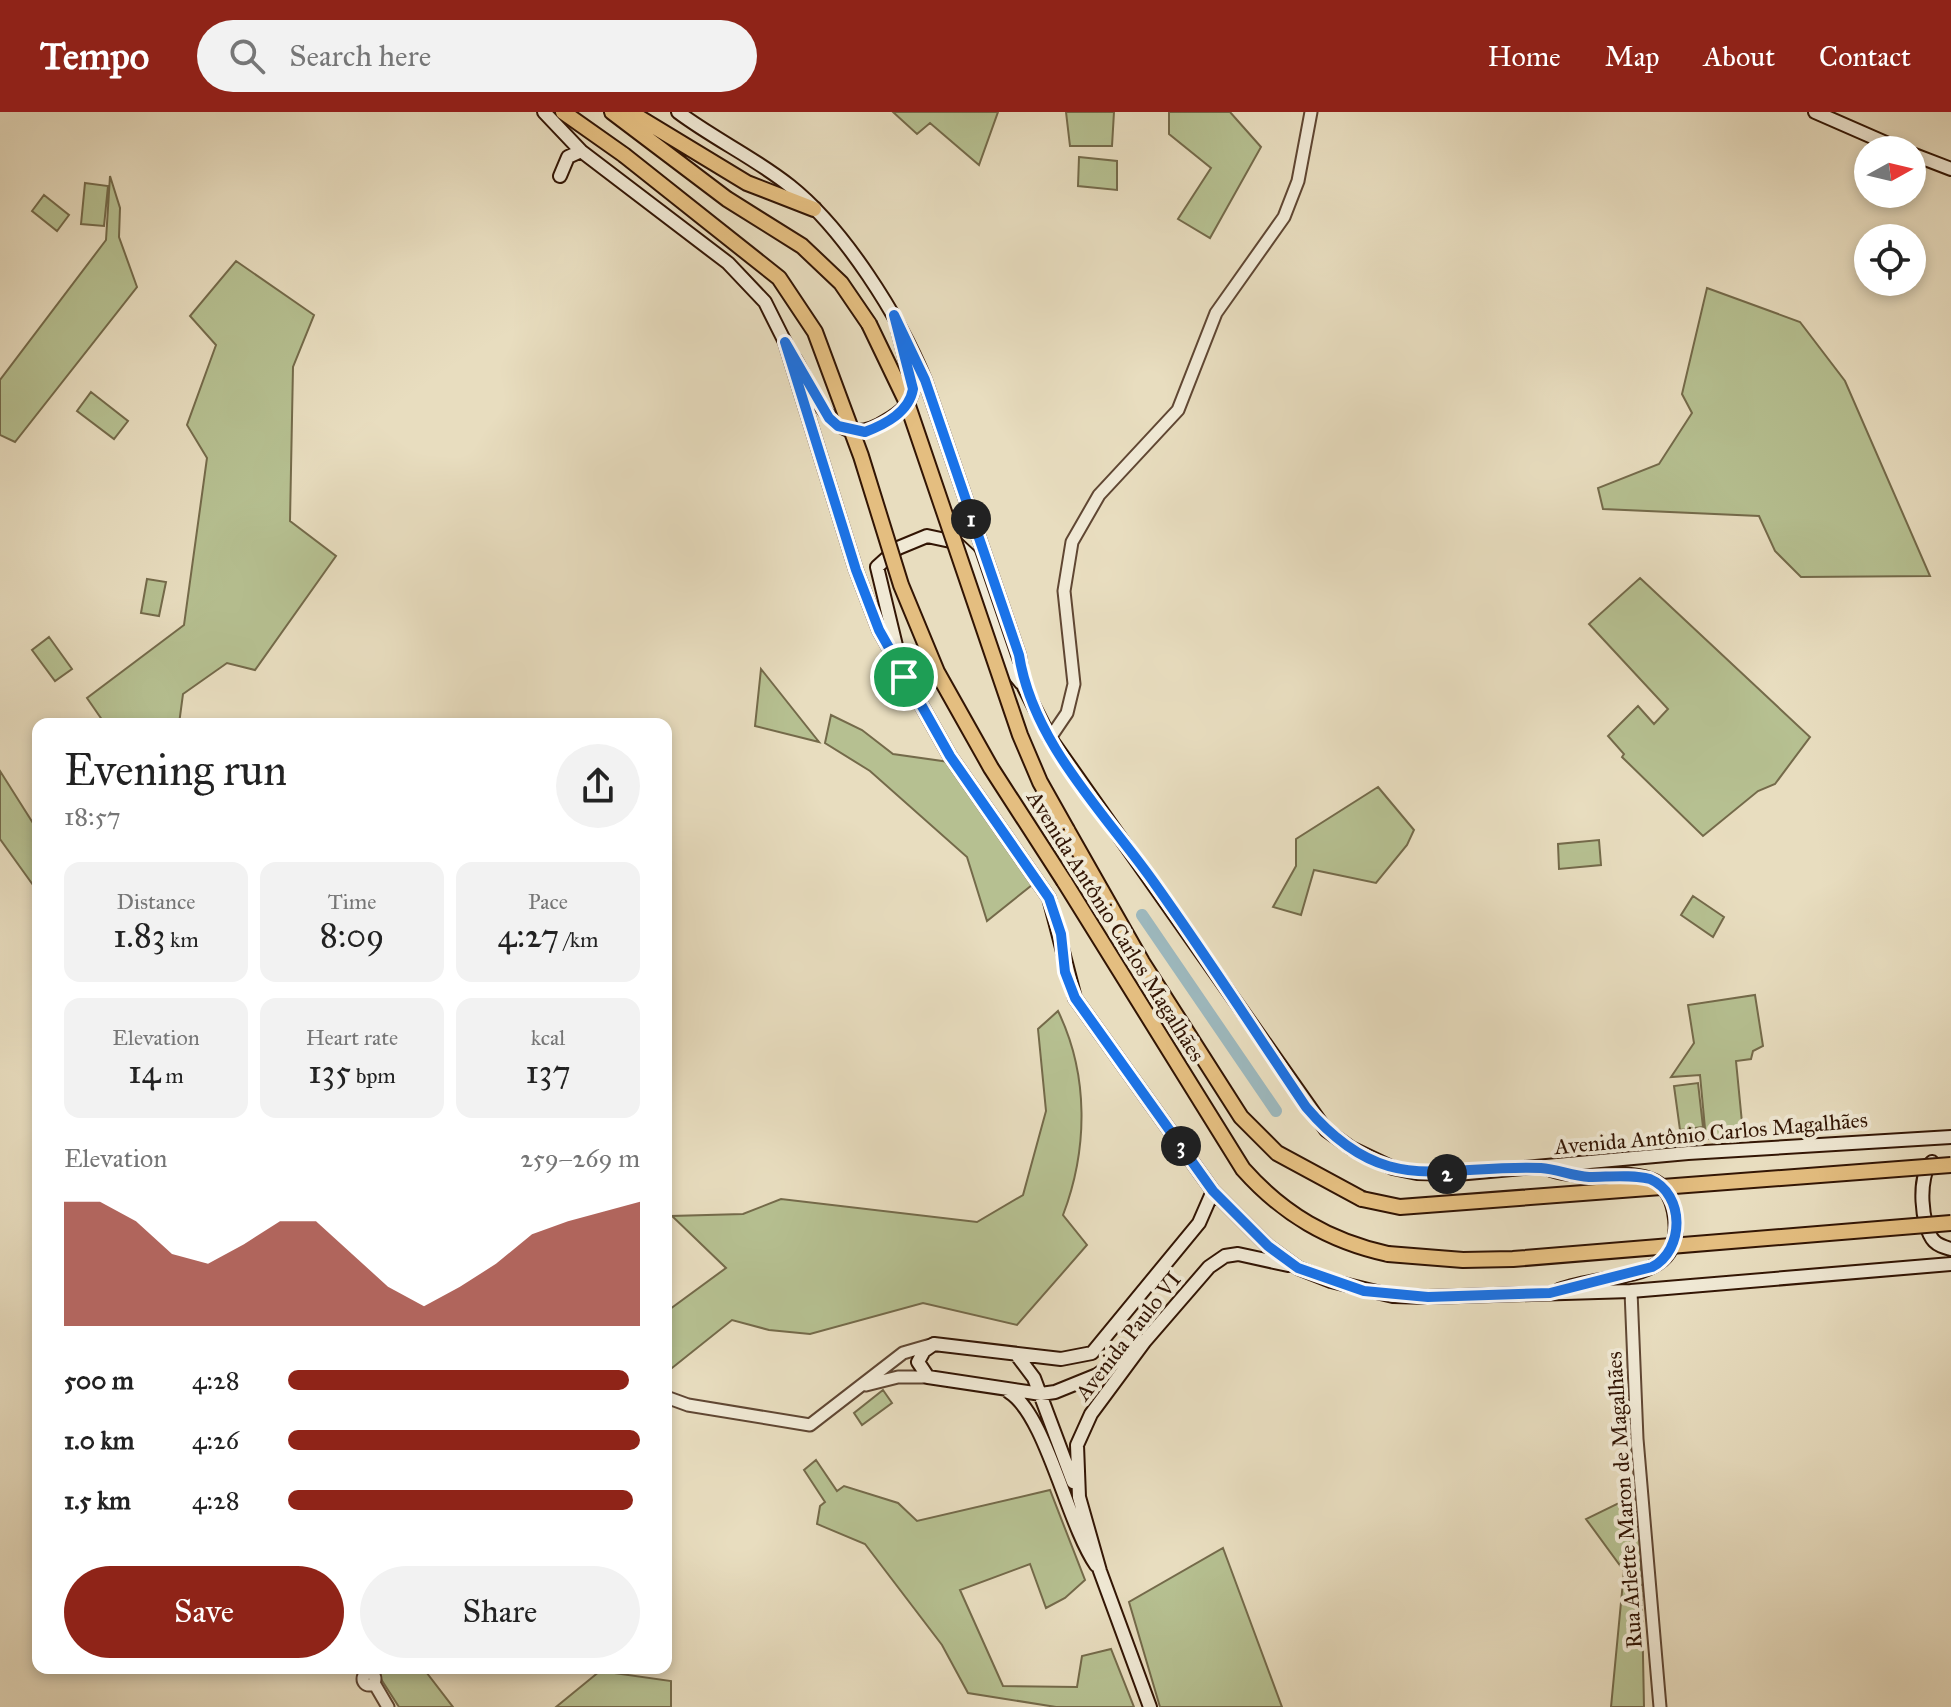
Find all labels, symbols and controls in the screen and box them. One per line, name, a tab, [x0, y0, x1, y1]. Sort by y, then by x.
search box	[197, 20, 757, 92]
text: Tempo	[40, 33, 149, 79]
icon: search	[225, 34, 269, 78]
text: Search here	[289, 38, 431, 74]
text: Home	[1488, 39, 1561, 74]
text: Map	[1605, 39, 1659, 74]
text: About	[1703, 39, 1775, 74]
text: Contact	[1819, 39, 1911, 74]
north arrow	[1854, 136, 1926, 208]
map controls	[1854, 136, 1926, 296]
button: locate	[1854, 224, 1926, 296]
pin: 1	[951, 499, 991, 539]
text: 1	[967, 505, 975, 532]
pin	[870, 643, 938, 711]
icon: arrive	[882, 655, 926, 699]
text: Evening run	[64, 743, 287, 797]
button: share	[556, 744, 640, 828]
street label: Avenida Antônio Carlos Magalhães	[1021, 785, 1211, 1066]
text: 18:57	[64, 800, 121, 832]
text: Distance	[117, 888, 195, 915]
text: Time	[328, 888, 376, 915]
text: Pace	[528, 888, 568, 915]
text: 1.83	[113, 915, 165, 956]
text: 8:09	[320, 915, 384, 956]
text: 4:27	[498, 915, 559, 956]
text: km	[165, 926, 199, 953]
text: /km	[559, 926, 598, 953]
text: Elevation	[112, 1024, 200, 1051]
text: Heart rate	[306, 1024, 398, 1051]
text: kcal	[531, 1024, 565, 1051]
text: 14	[128, 1051, 161, 1092]
text: 135	[308, 1051, 351, 1092]
text: 137	[525, 1051, 571, 1092]
text: m	[161, 1062, 184, 1089]
text: bpm	[351, 1062, 396, 1089]
street label: Avenida Antônio Carlos Magalhães	[1552, 1106, 1869, 1160]
pin: 3	[1161, 1126, 1201, 1166]
text: 3	[1177, 1132, 1185, 1159]
text: Elevation	[64, 1142, 167, 1174]
text: 259–269 m	[520, 1142, 640, 1174]
pin: 2	[1427, 1154, 1467, 1194]
text: 2	[1442, 1160, 1452, 1187]
street label: Avenida Paulo VI	[1069, 1266, 1187, 1407]
street label: Rua Arlette Maron de Magalhães	[1600, 1351, 1648, 1649]
text: 500 m	[64, 1364, 134, 1396]
text: 4:28	[192, 1364, 240, 1396]
text: 1.0 km	[64, 1424, 134, 1456]
text: 4:26	[192, 1424, 239, 1456]
text: 1.5 km	[64, 1484, 131, 1516]
text: 4:28	[192, 1484, 240, 1516]
button: Save	[64, 1566, 344, 1658]
button: Share	[360, 1566, 640, 1658]

